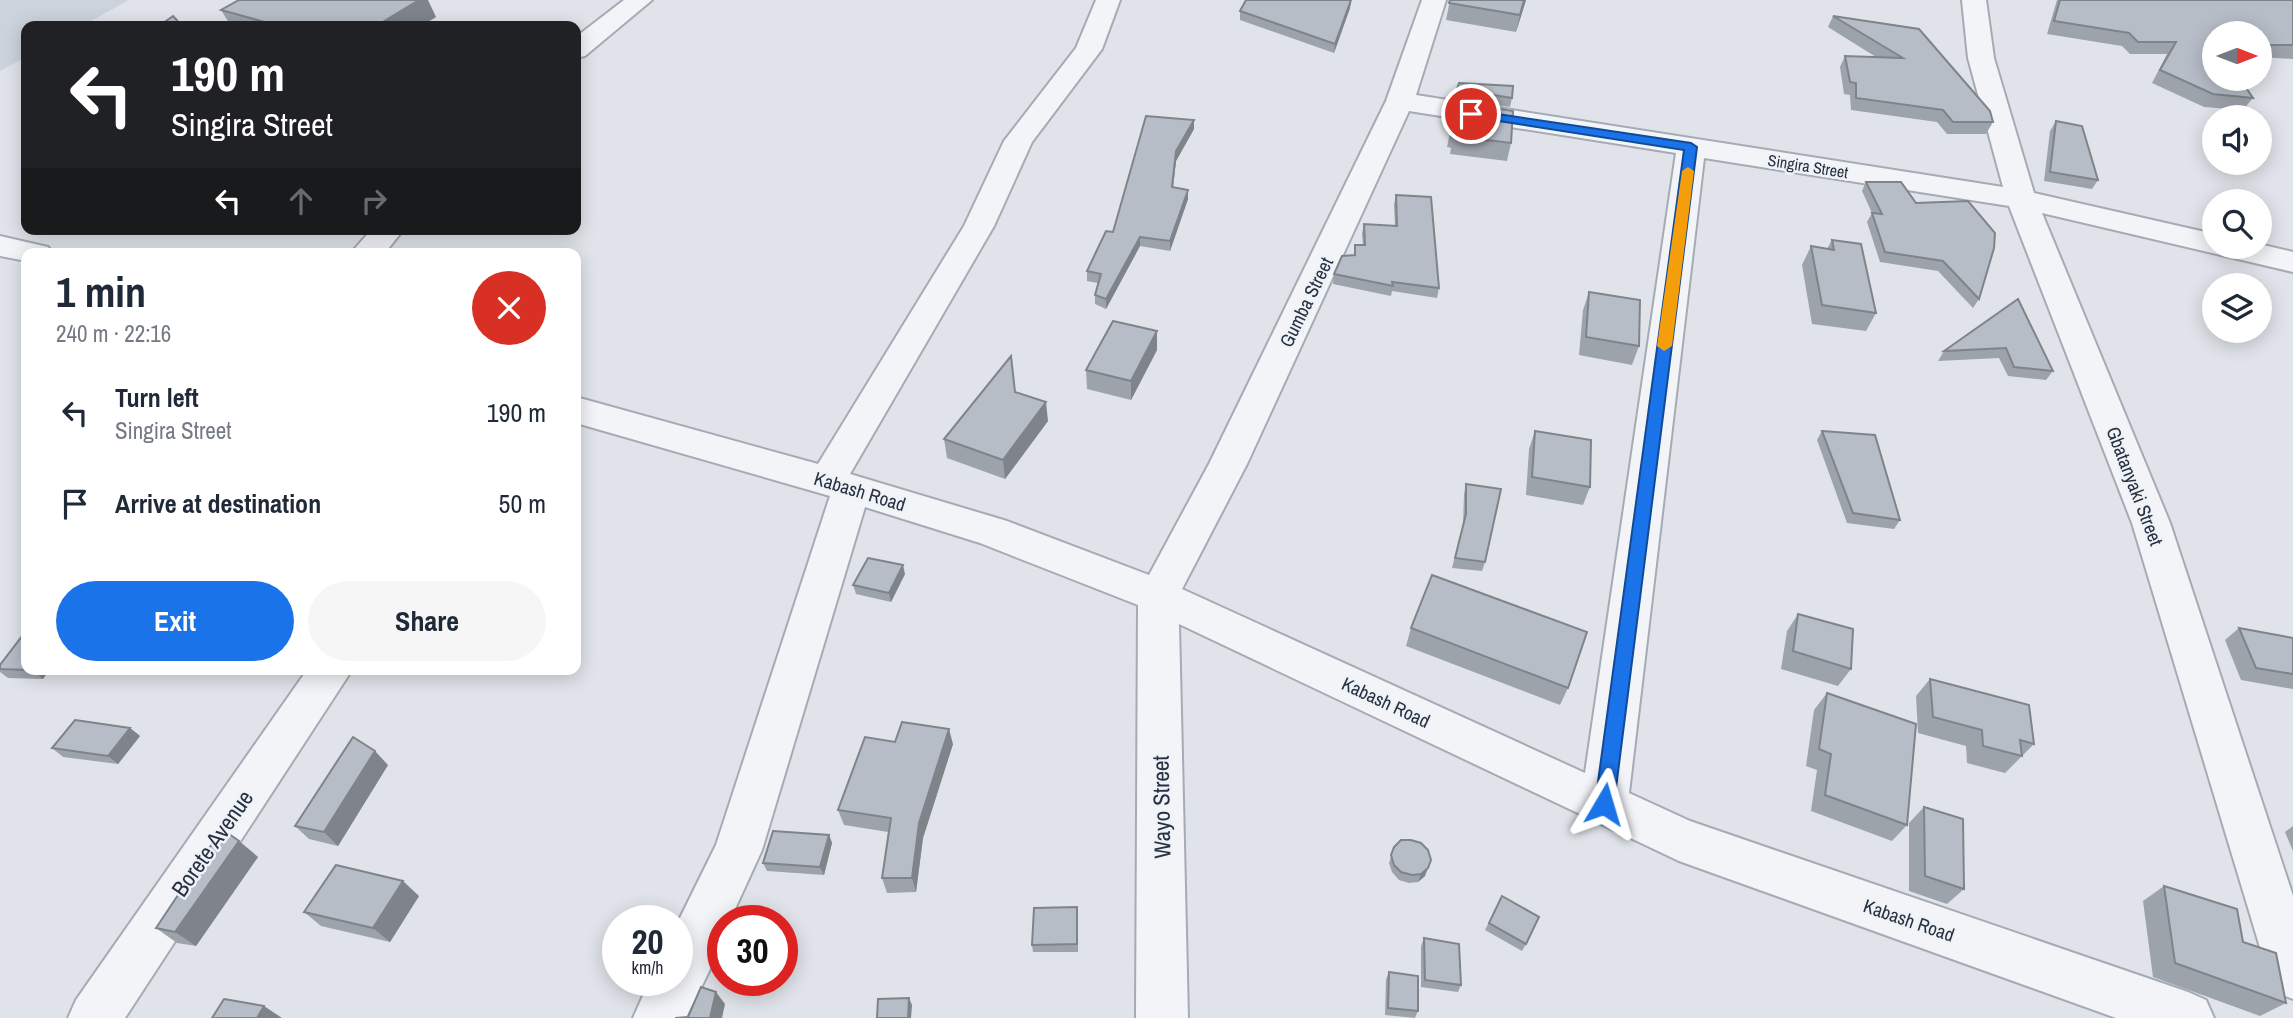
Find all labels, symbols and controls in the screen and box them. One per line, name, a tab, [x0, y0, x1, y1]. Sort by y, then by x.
north arrow	[2202, 21, 2272, 91]
map controls	[2202, 21, 2272, 343]
text: 190 m	[171, 40, 285, 106]
icon: left	[56, 49, 147, 140]
pin	[1441, 84, 1501, 144]
icon: arrive	[1452, 95, 1490, 133]
text: Singira Street	[171, 103, 333, 146]
button: sound	[2202, 105, 2272, 175]
street label: Singira Street	[1766, 149, 1850, 183]
icon: left	[209, 182, 247, 220]
icon: ahead	[282, 182, 320, 220]
icon: right	[355, 182, 393, 220]
button: search	[2202, 189, 2272, 259]
street label: Gumba Street	[1273, 252, 1339, 351]
text: 1 min	[56, 264, 146, 320]
button: close	[472, 271, 546, 345]
button: layers	[2202, 273, 2272, 343]
text: 240 m · 22:16	[56, 318, 171, 349]
text: Turn left	[115, 380, 199, 415]
icon: left	[56, 394, 94, 432]
text: 190 m	[487, 395, 546, 430]
text: Singira Street	[115, 415, 231, 446]
street label: Gbatanyaki Street	[2100, 423, 2170, 550]
street label: Kabash Road	[811, 465, 909, 517]
icon: arrive	[56, 485, 94, 523]
text: Arrive at destination	[115, 486, 321, 521]
text: 50 m	[499, 486, 546, 521]
button: Exit	[56, 581, 294, 661]
button: Share	[308, 581, 546, 661]
street label: Kabash Road	[1338, 670, 1434, 734]
street label: Wayo Street	[1145, 755, 1177, 859]
position arrow	[1567, 767, 1641, 841]
street label: Borete Avenue	[164, 784, 260, 902]
street label: Kabash Road	[1860, 892, 1958, 948]
speed limit sign: 30	[707, 905, 798, 996]
text: 20	[632, 918, 663, 965]
text: km/h	[632, 955, 664, 980]

